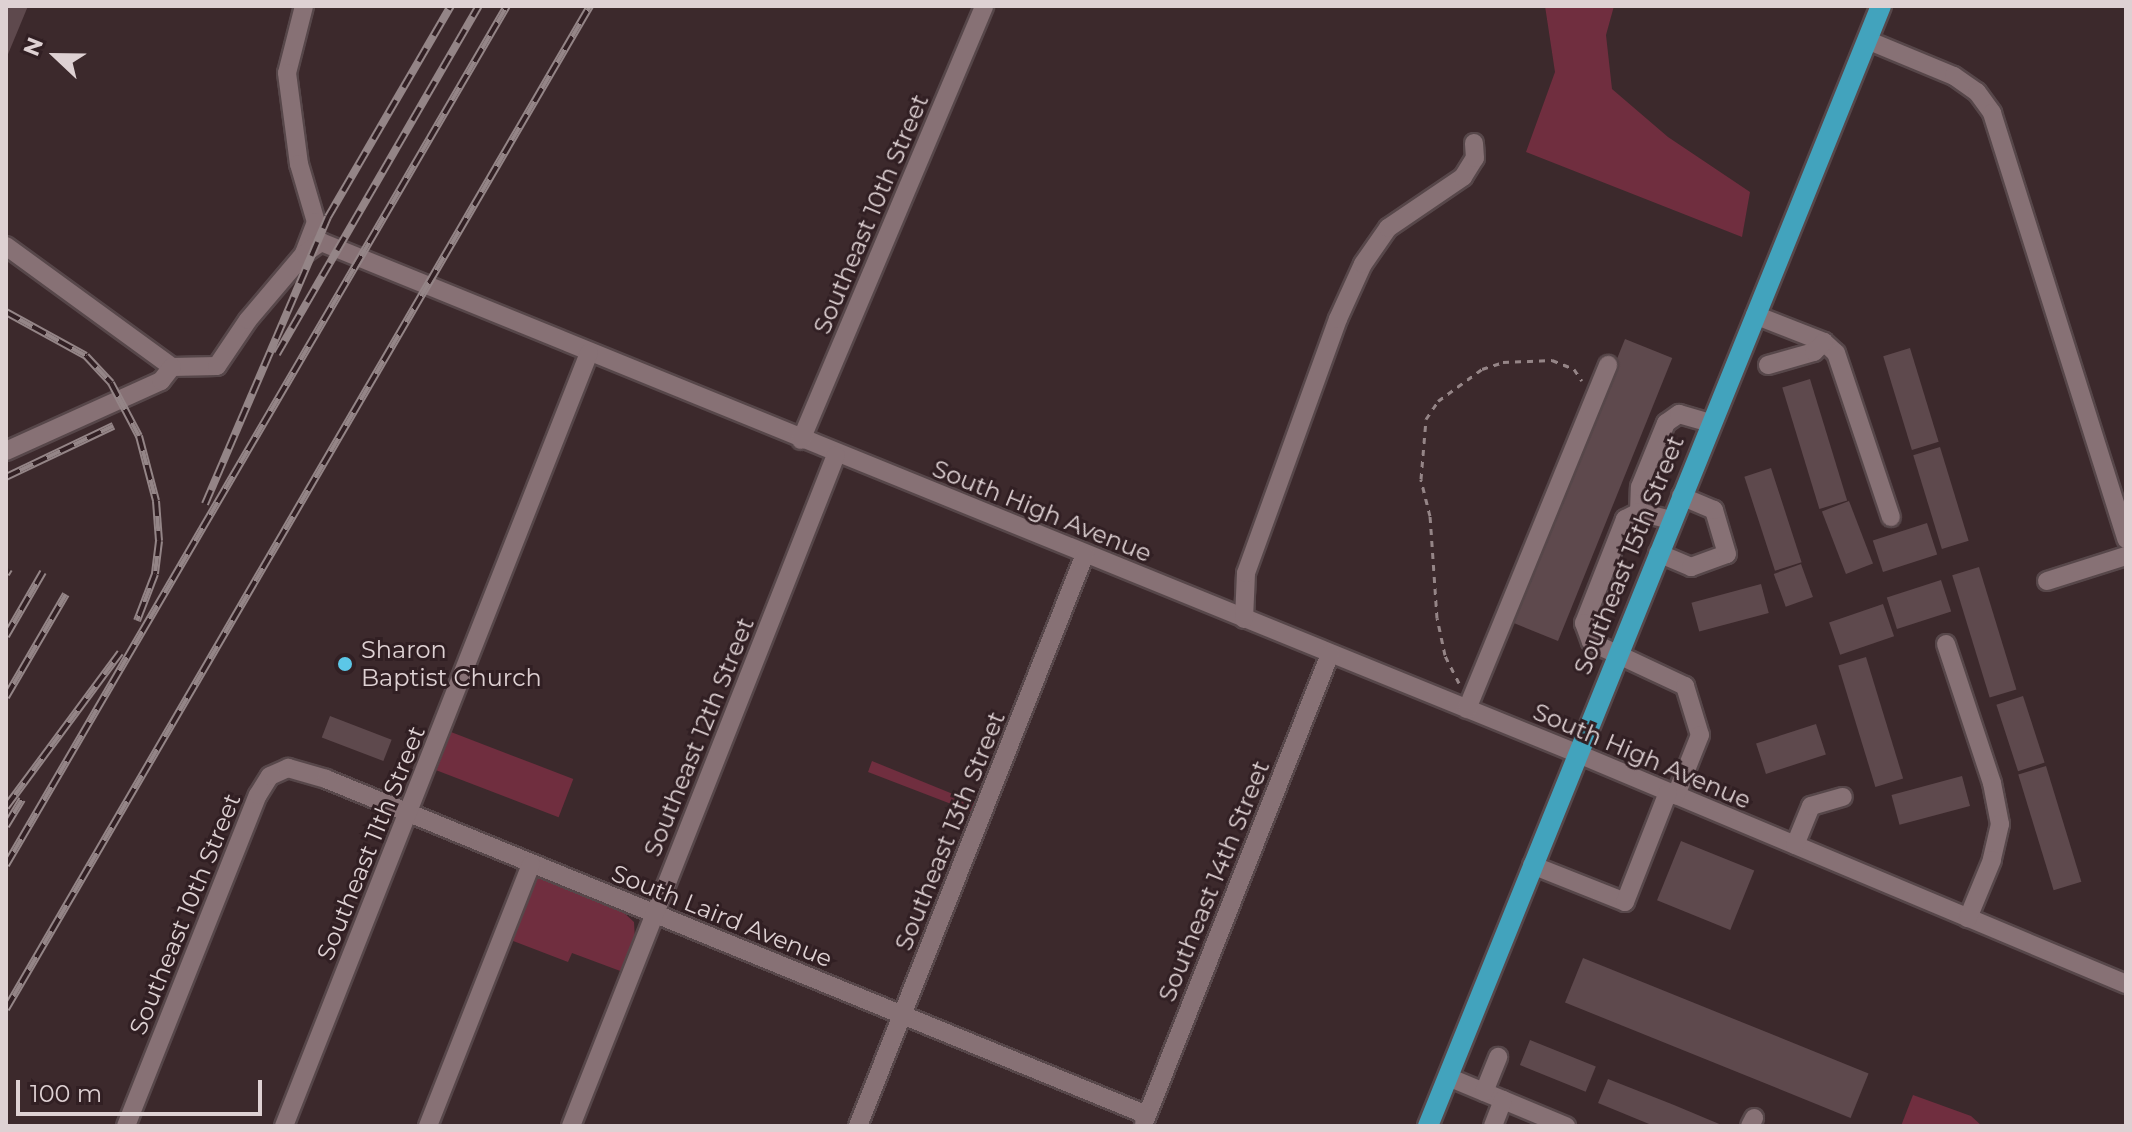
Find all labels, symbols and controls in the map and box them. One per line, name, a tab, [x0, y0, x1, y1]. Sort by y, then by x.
north arrow	[16, 16, 96, 96]
text: N	[17, 34, 49, 60]
street label: Southeast 10th Street	[807, 90, 935, 338]
street label: Southeast 15th Street	[1568, 431, 1690, 679]
street label: South High Avenue	[928, 454, 1156, 568]
street label: Southeast 12th Street	[638, 613, 760, 861]
place label: Sharon Baptist Church	[361, 636, 542, 692]
marker: Sharon Baptist Church	[336, 655, 354, 673]
street label: South High Avenue	[1529, 697, 1755, 815]
street label: Southeast 13th Street	[889, 707, 1011, 955]
street label: Southeast 11th Street	[311, 722, 431, 964]
street label: Southeast 14th Street	[1152, 756, 1276, 1006]
street label: Southeast 10th Street	[123, 789, 247, 1039]
street label: South Laird Avenue	[607, 859, 837, 973]
scale bar	[20, 1064, 266, 1114]
text: 100 m	[30, 1079, 102, 1108]

